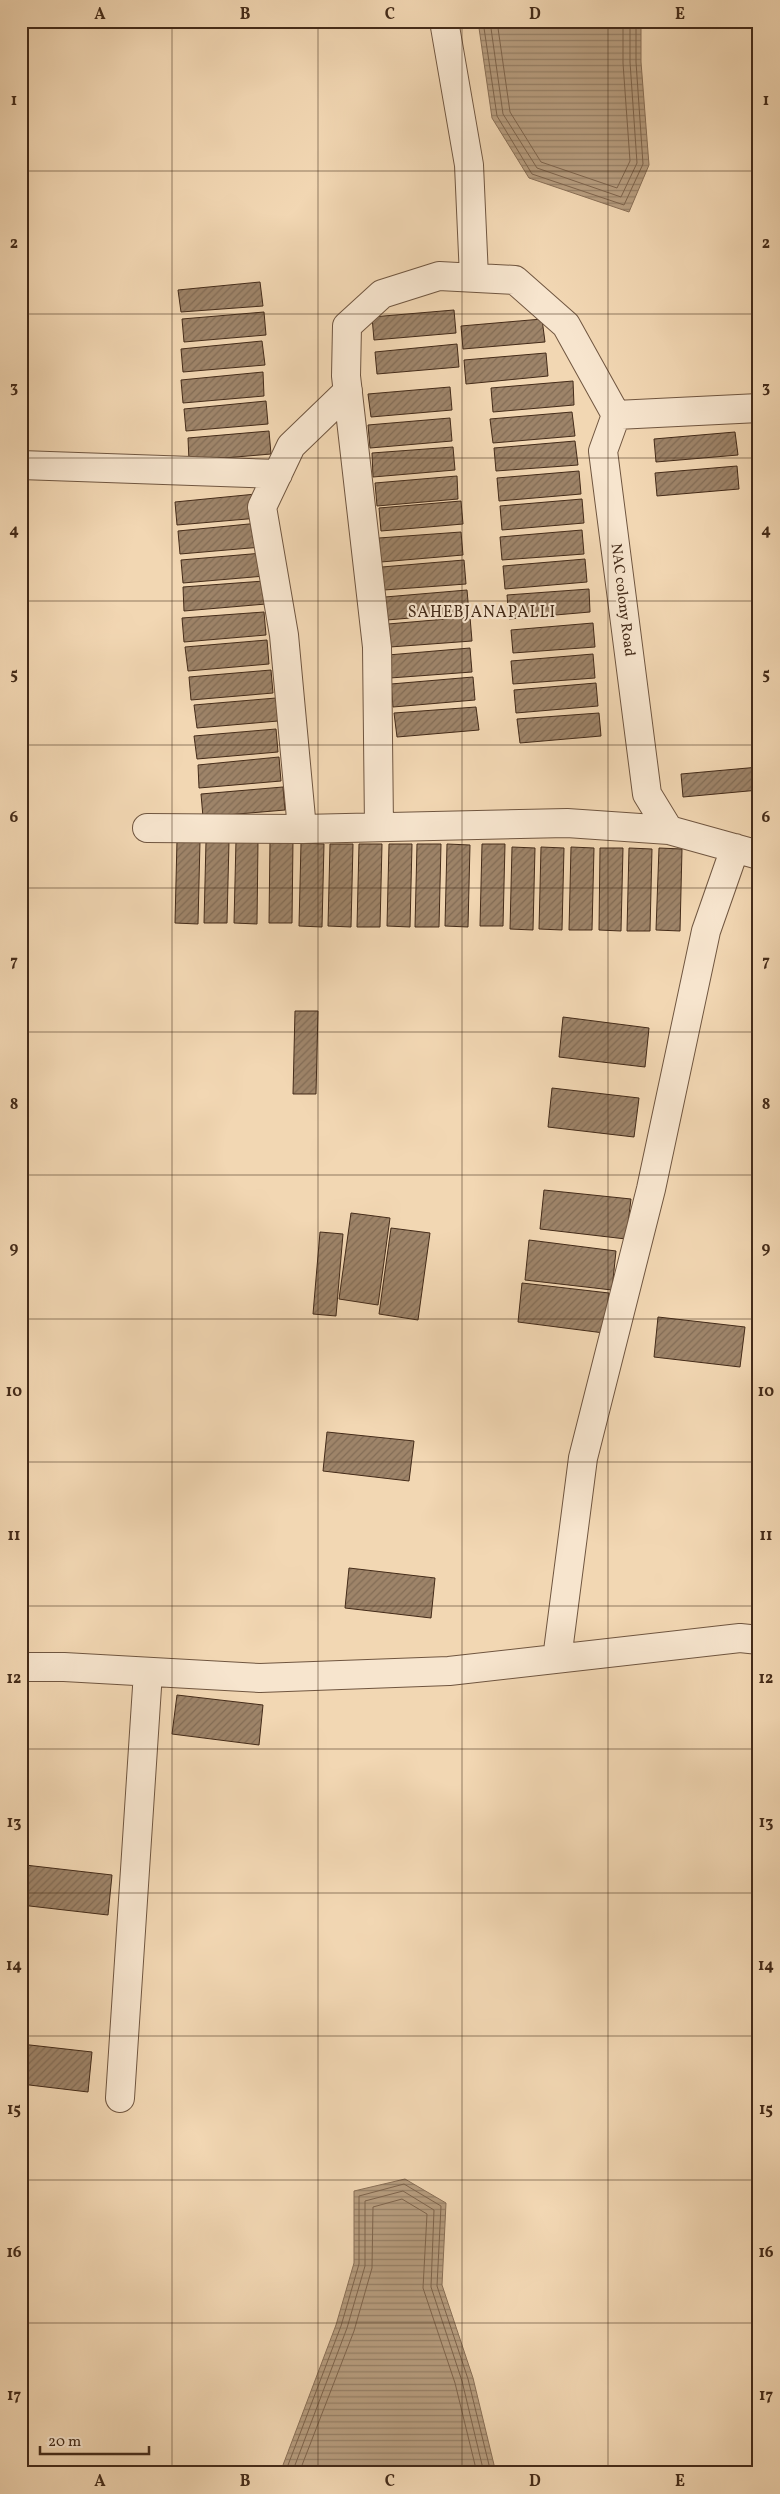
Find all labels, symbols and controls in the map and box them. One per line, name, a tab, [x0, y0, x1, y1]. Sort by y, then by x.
text: A	[94, 4, 106, 26]
text: B	[240, 4, 251, 26]
text: C	[385, 4, 395, 26]
text: D	[529, 4, 541, 26]
text: E	[675, 4, 685, 26]
text: 1	[11, 90, 17, 112]
text: 1	[763, 90, 769, 112]
text: 2	[10, 233, 18, 255]
text: 2	[762, 233, 770, 255]
text: 3	[10, 377, 18, 399]
text: 3	[762, 377, 770, 399]
text: 4	[9, 520, 19, 542]
text: 4	[761, 520, 771, 542]
street label: NAC colony Road	[605, 542, 639, 658]
district label: SAHEBJANAPALLI	[408, 602, 556, 624]
text: 5	[10, 664, 18, 686]
text: 5	[762, 664, 770, 686]
text: 6	[10, 807, 19, 829]
text: 6	[762, 807, 771, 829]
text: 7	[10, 951, 18, 973]
text: 7	[762, 951, 770, 973]
text: 8	[10, 1094, 18, 1116]
text: 8	[762, 1094, 770, 1116]
text: 9	[10, 1238, 19, 1260]
text: 9	[762, 1238, 771, 1260]
text: 10	[6, 1381, 22, 1403]
text: 10	[758, 1381, 774, 1403]
text: 11	[8, 1525, 20, 1547]
text: 11	[760, 1525, 772, 1547]
text: 12	[7, 1668, 21, 1690]
text: 12	[759, 1668, 773, 1690]
text: 13	[7, 1812, 21, 1834]
text: 13	[759, 1812, 773, 1834]
text: 14	[6, 1955, 22, 1977]
text: 14	[758, 1955, 774, 1977]
text: 15	[7, 2099, 21, 2121]
text: 15	[759, 2099, 773, 2121]
text: 16	[6, 2242, 22, 2264]
text: 16	[758, 2242, 774, 2264]
text: 17	[7, 2385, 21, 2407]
text: 17	[759, 2385, 773, 2407]
scale bar	[40, 2424, 149, 2456]
text: 20 m	[48, 2432, 81, 2453]
text: A	[94, 2471, 106, 2493]
text: B	[240, 2471, 251, 2493]
text: C	[385, 2471, 395, 2493]
text: D	[529, 2471, 541, 2493]
text: E	[675, 2471, 685, 2493]

